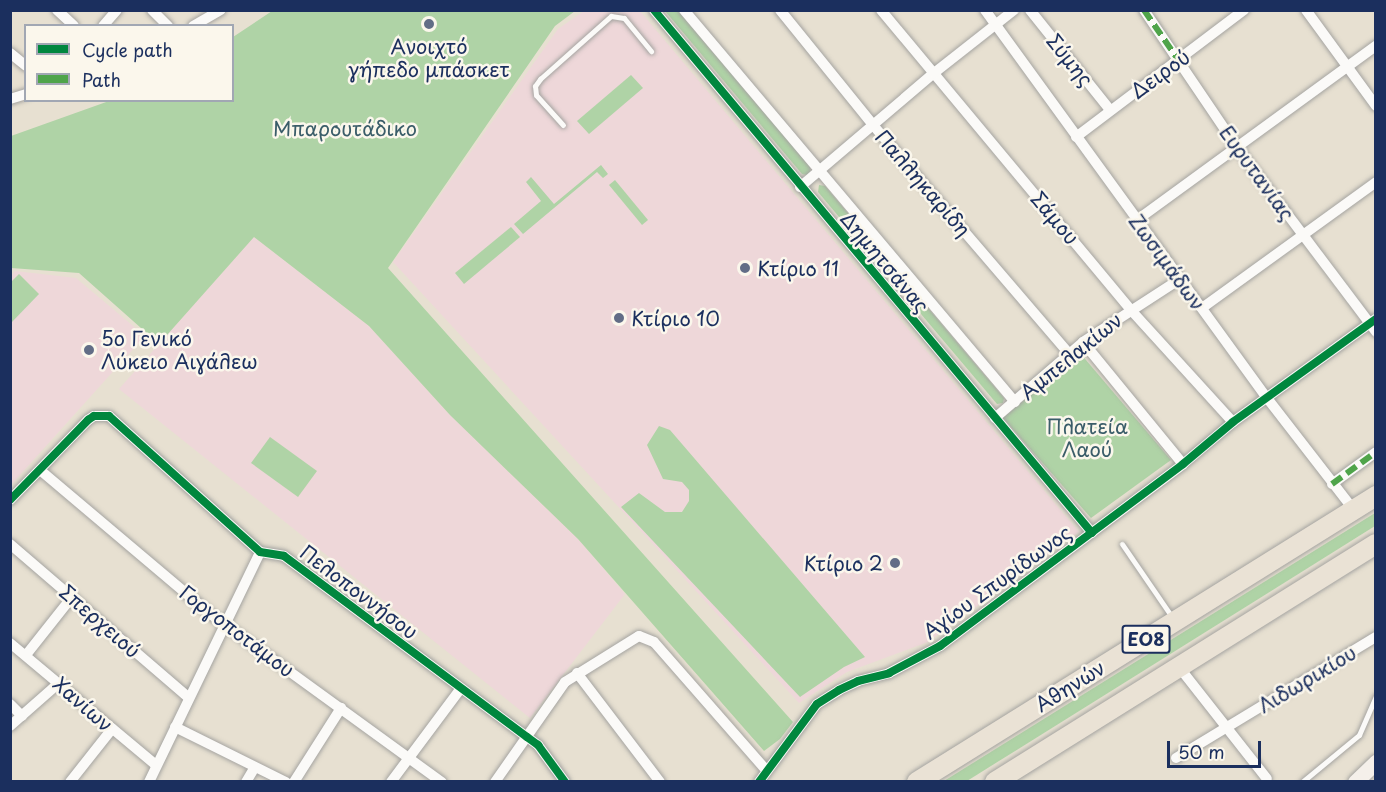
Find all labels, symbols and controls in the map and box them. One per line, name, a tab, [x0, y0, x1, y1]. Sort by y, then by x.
marker: Ανοιχτό γήπεδο μπάσκετ	[422, 17, 436, 31]
legend	[24, 24, 234, 102]
street label: Σύμης	[1042, 29, 1098, 91]
place label: Ανοιχτό γήπεδο μπάσκετ	[348, 34, 510, 81]
text: Cycle path	[82, 36, 173, 63]
street label: Δειρού	[1126, 45, 1194, 103]
text: Path	[82, 66, 121, 93]
park label: Μπαρουτάδικο	[273, 116, 417, 140]
street label: Ευρυτανίας	[1215, 121, 1299, 225]
street label: Παλληκαρίδη	[870, 125, 976, 241]
street label: Σάμου	[1026, 187, 1084, 249]
street label: Δημητσάνας	[836, 207, 934, 317]
street label: Ζωσιμάδων	[1124, 209, 1210, 315]
place label: Κτίριο 11	[757, 256, 840, 280]
marker: Κτίριο 11	[738, 261, 752, 275]
place label: Κτίριο 10	[631, 306, 721, 330]
street label: Αμπελακίων	[1015, 308, 1127, 404]
marker: Κτίριο 10	[612, 311, 626, 325]
place label: 5ο Γενικό Λύκειο Αιγάλεω	[101, 326, 259, 373]
marker: 5ο Γενικό Λύκειο Αιγάλεω	[82, 343, 96, 357]
park label: Πλατεία Λαού	[1046, 414, 1128, 461]
street label: Αγίου Σπυρίδωνος	[918, 520, 1076, 644]
street label: Πελοποννήσου	[296, 540, 422, 644]
place label: Κτίριο 2	[802, 551, 883, 575]
marker: Κτίριο 2	[888, 556, 902, 570]
street label: Σπερχειού	[55, 579, 145, 663]
street label: Γοργοποτάμου	[175, 580, 299, 682]
road number: ΕΟ8	[1120, 624, 1172, 654]
street label: Λιδωρικίου	[1253, 640, 1361, 718]
street label: Αθηνών	[1031, 655, 1109, 717]
street label: Χανίων	[48, 672, 118, 736]
scale bar	[1170, 729, 1264, 767]
text: 50 m	[1178, 738, 1225, 765]

